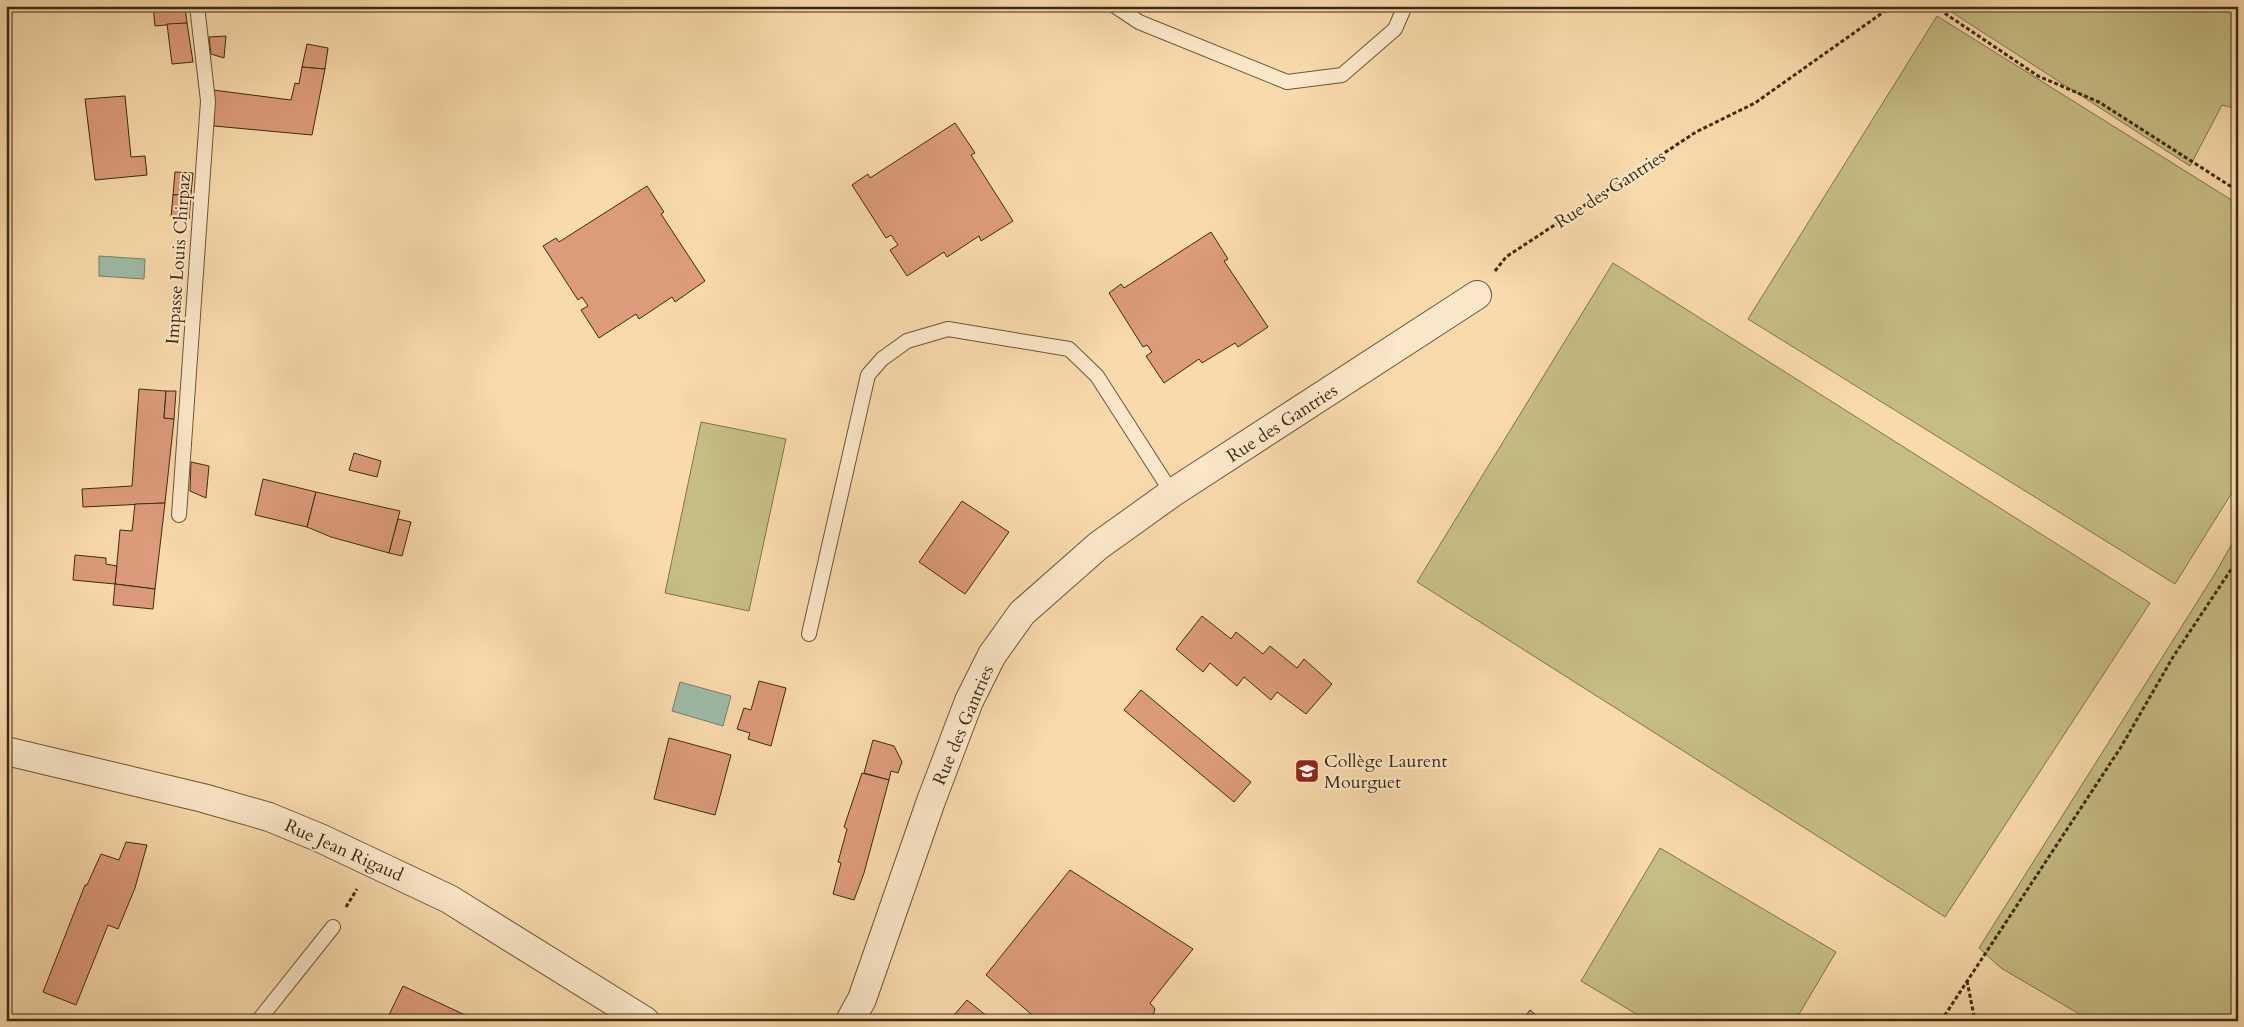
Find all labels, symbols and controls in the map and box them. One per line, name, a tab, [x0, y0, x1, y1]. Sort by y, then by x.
street label: Rue des Gantries	[1550, 144, 1671, 235]
street label: Impasse Louis Chirpaz	[160, 173, 197, 345]
street label: Rue des Gantries	[1222, 378, 1343, 469]
street label: Rue des Gantries	[927, 662, 1000, 789]
place label: Collège Laurent Mourguet	[1324, 749, 1447, 795]
school or university icon: Collège Laurent Mourguet	[1294, 758, 1320, 784]
street label: Rue Jean Rigaud	[281, 813, 407, 888]

